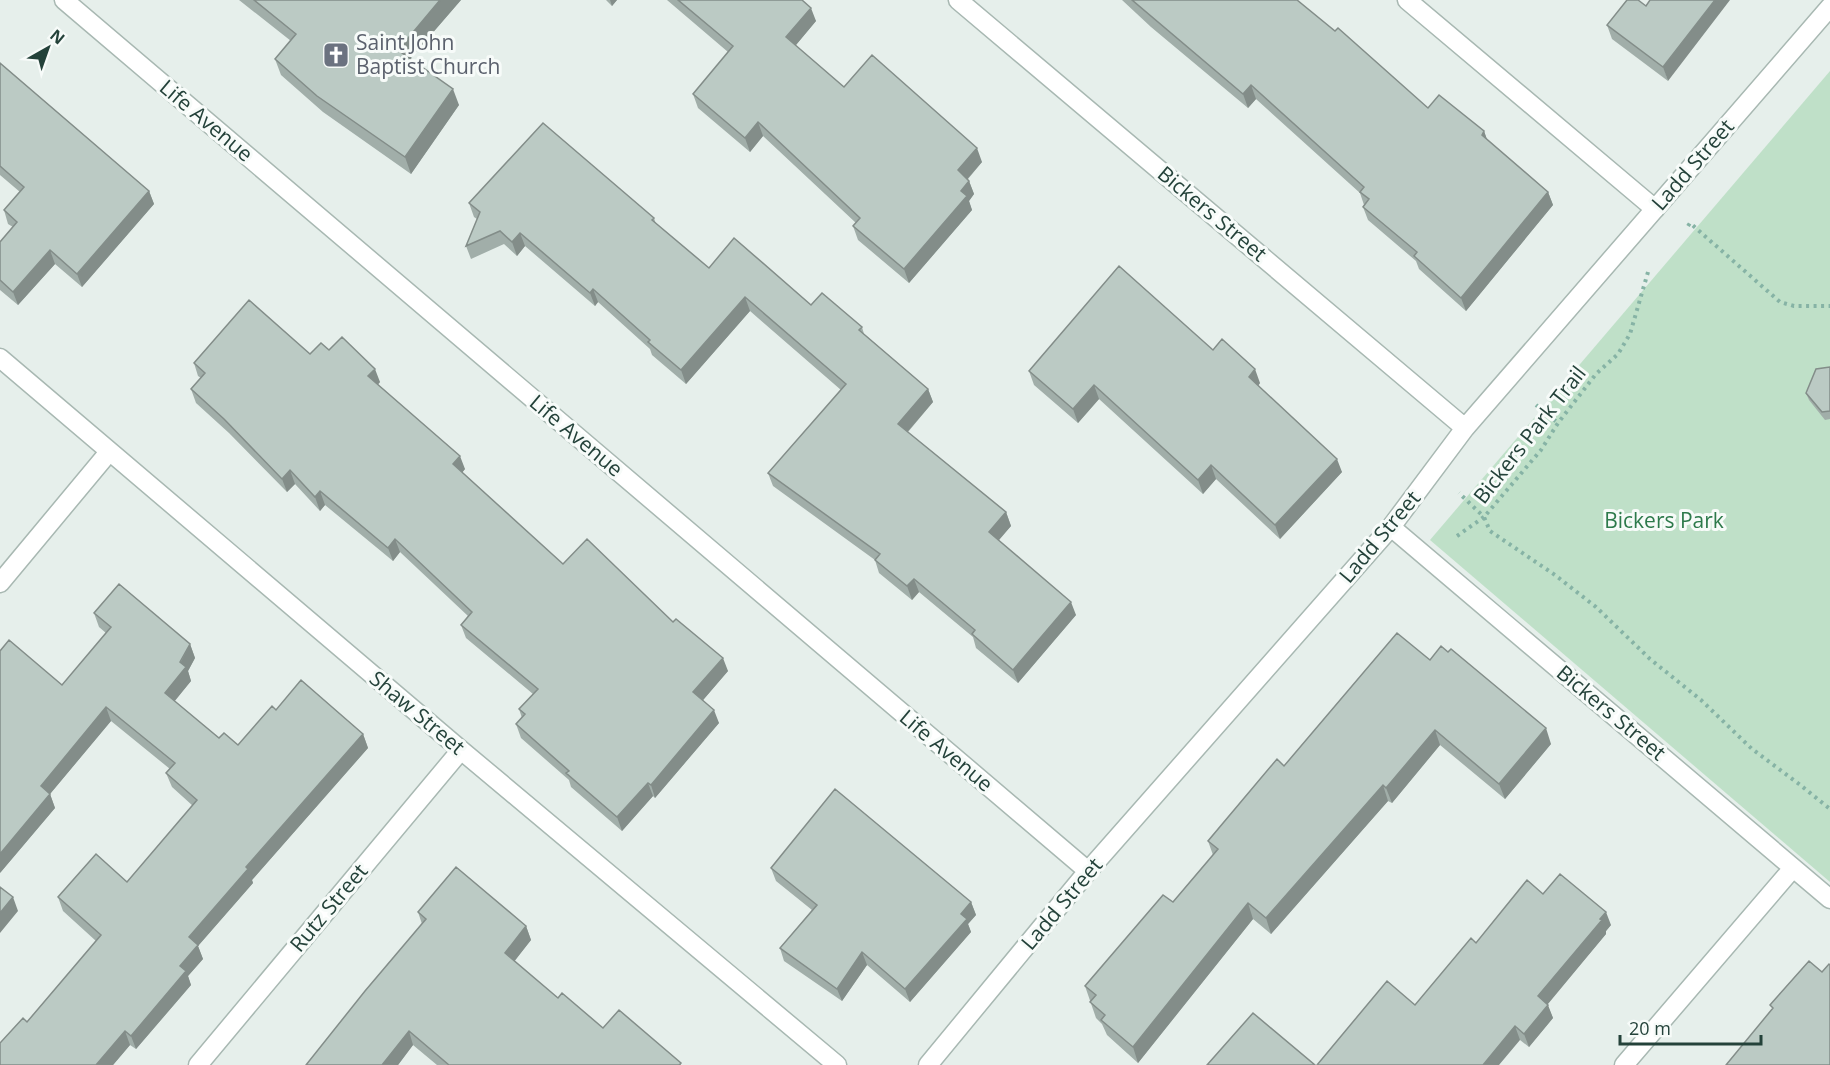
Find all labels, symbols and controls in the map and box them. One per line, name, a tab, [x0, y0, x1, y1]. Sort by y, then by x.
north arrow	[18, 18, 78, 78]
text: N	[46, 24, 70, 49]
place label: Saint John Baptist Church	[356, 28, 500, 80]
church icon: Saint John Baptist Church	[321, 40, 351, 70]
street label: Life Avenue	[154, 73, 259, 167]
street label: Ladd Street	[1645, 113, 1740, 216]
street label: Bickers Street	[1152, 159, 1273, 267]
street label: Bickers Park Trail	[1467, 360, 1592, 509]
street label: Life Avenue	[524, 388, 629, 482]
street label: Ladd Street	[1332, 484, 1426, 588]
park label: Bickers Park	[1604, 506, 1724, 534]
street label: Bickers Street	[1551, 658, 1672, 766]
street label: Shaw Street	[364, 664, 471, 760]
street label: Life Avenue	[894, 703, 999, 797]
street label: Ladd Street	[1014, 851, 1108, 955]
street label: Rutz Street	[283, 857, 373, 957]
scale bar	[1620, 1008, 1761, 1046]
text: 20 m	[1629, 1016, 1671, 1040]

